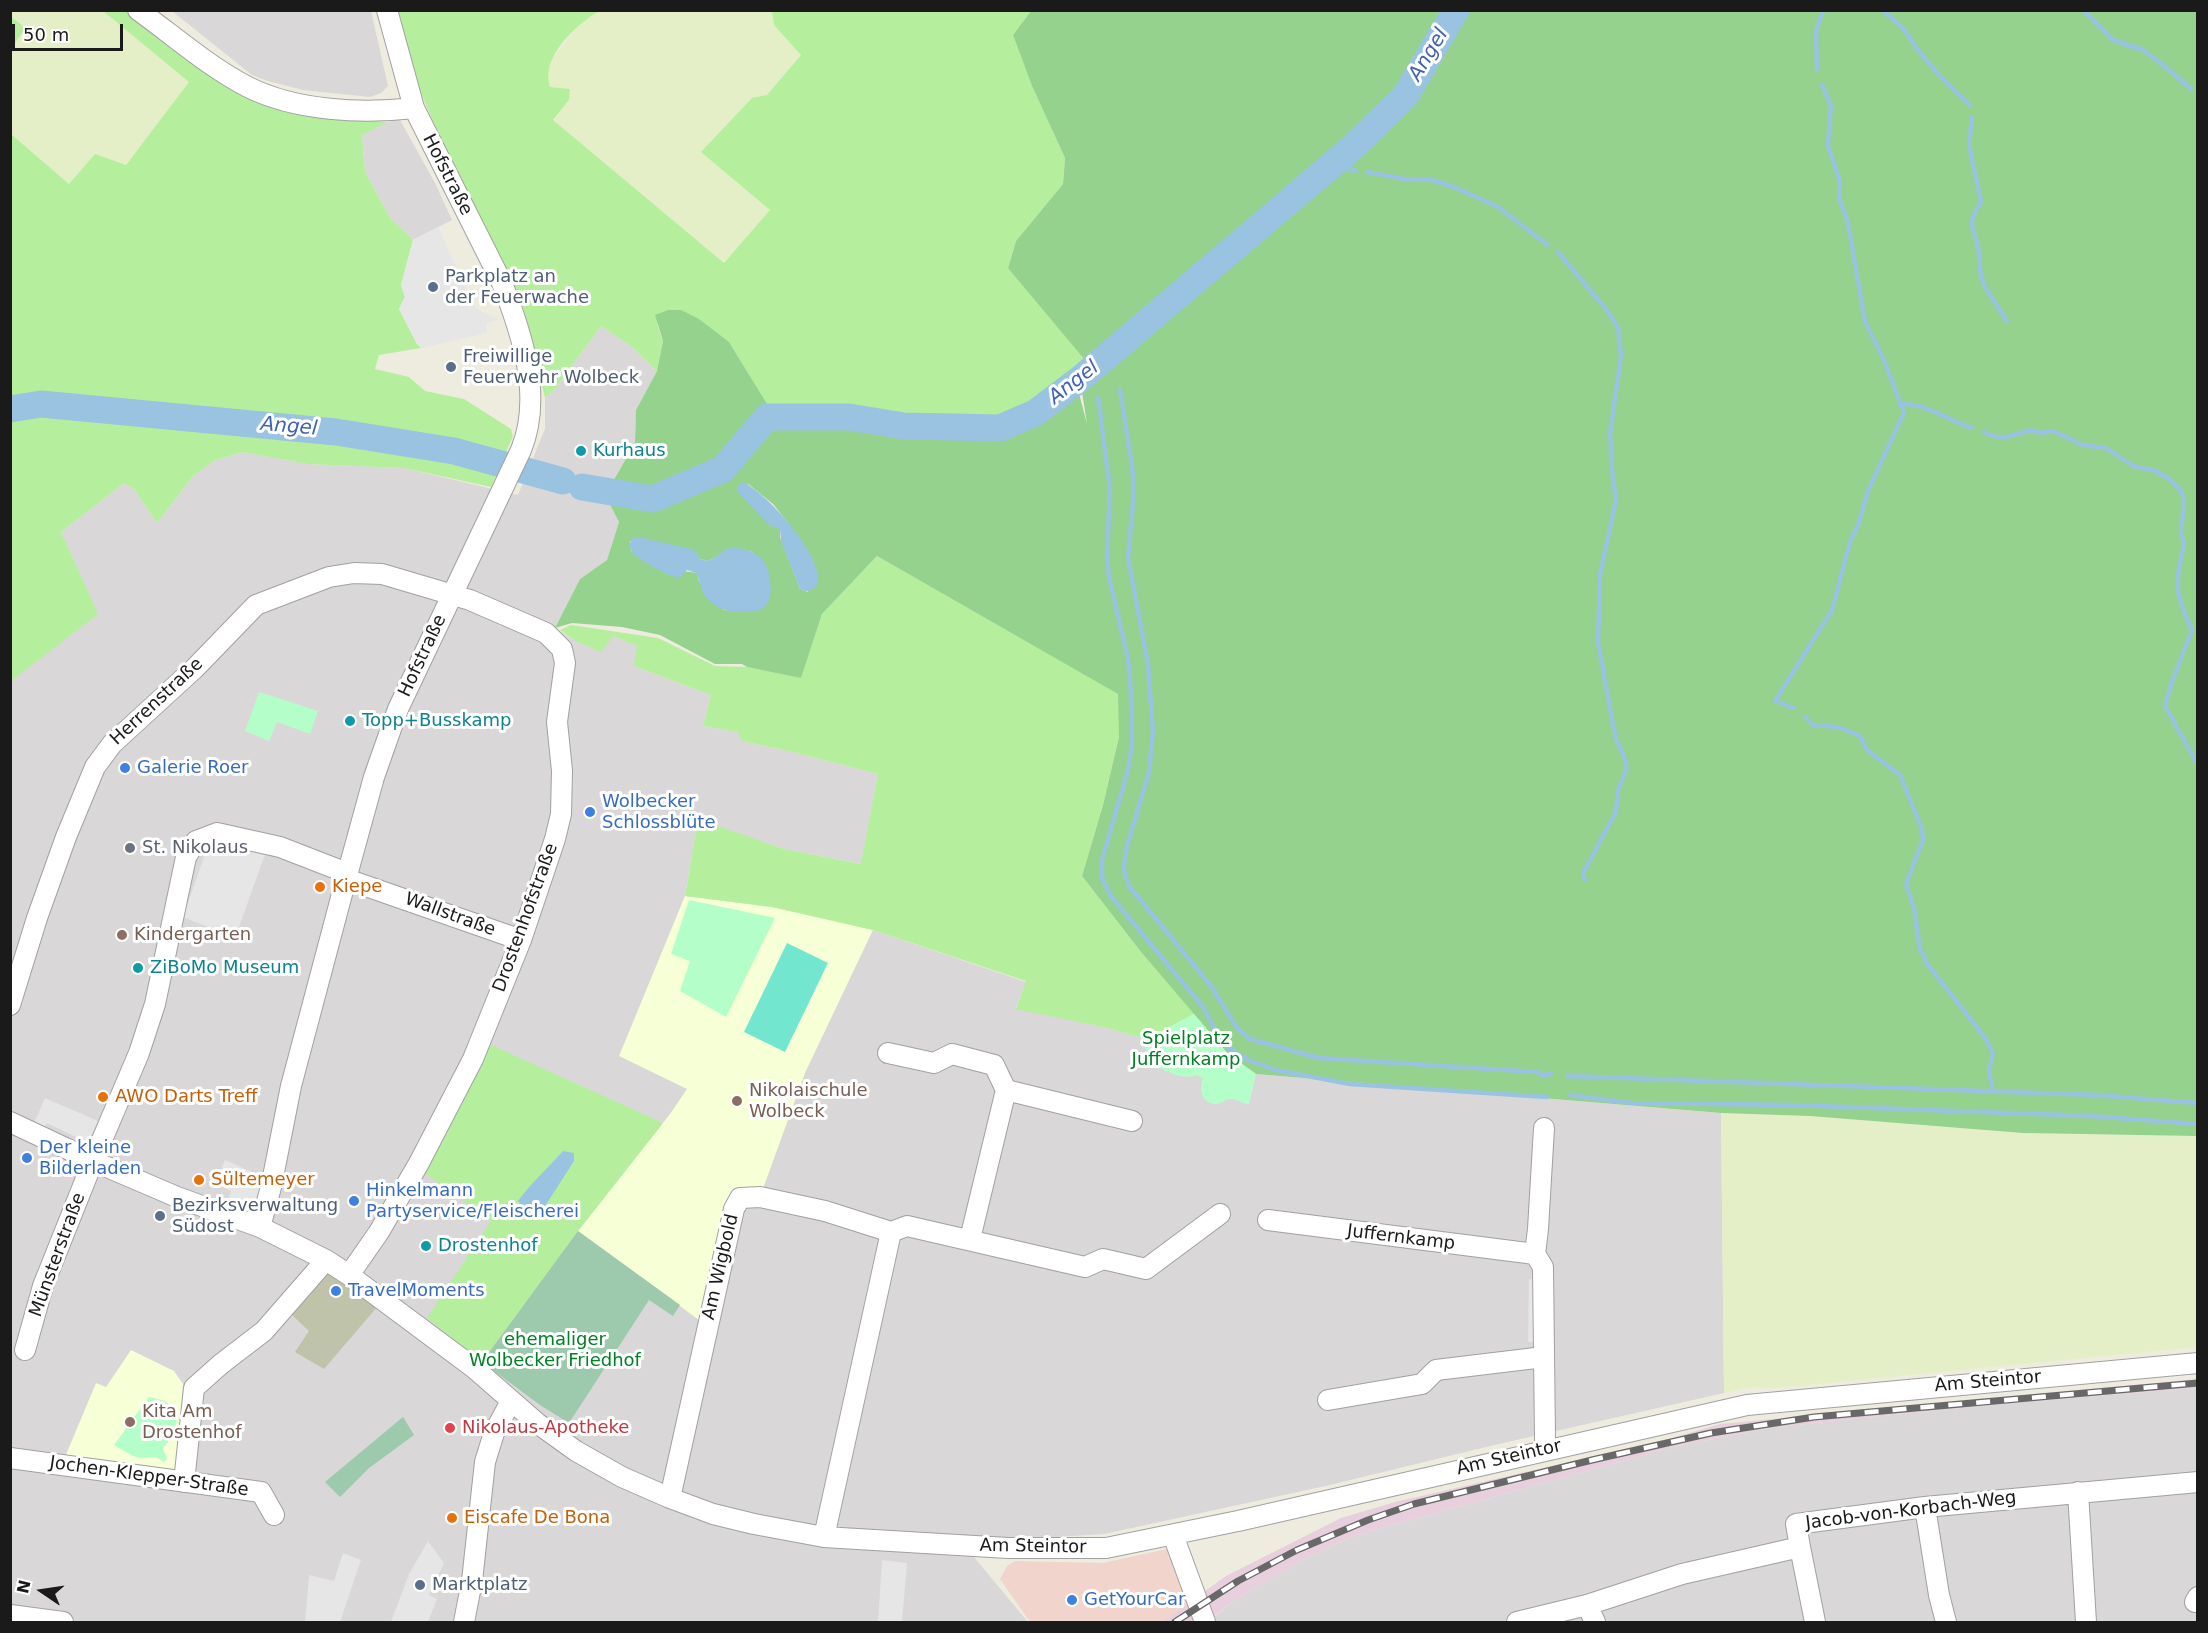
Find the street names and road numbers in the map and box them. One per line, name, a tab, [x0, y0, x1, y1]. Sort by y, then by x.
street label: Hofstraße	[417, 131, 477, 219]
street label: Hofstraße	[395, 611, 451, 701]
street label: Herrenstraße	[106, 654, 208, 750]
street label: Drostenhofstraße	[489, 841, 563, 995]
street label: Wallstraße	[402, 889, 498, 941]
street label: Münsterstraße	[26, 1190, 90, 1320]
street label: Am Wigbold	[698, 1212, 744, 1322]
street label: Juffernkamp	[1346, 1221, 1456, 1255]
street label: Am Steintor	[1934, 1367, 2042, 1397]
street label: Am Steintor	[1454, 1435, 1564, 1481]
street label: Jochen-Klepper-Straße	[48, 1452, 250, 1502]
street label: Jacob-von-Korbach-Weg	[1804, 1487, 2018, 1535]
street label: Am Steintor	[979, 1535, 1087, 1559]

